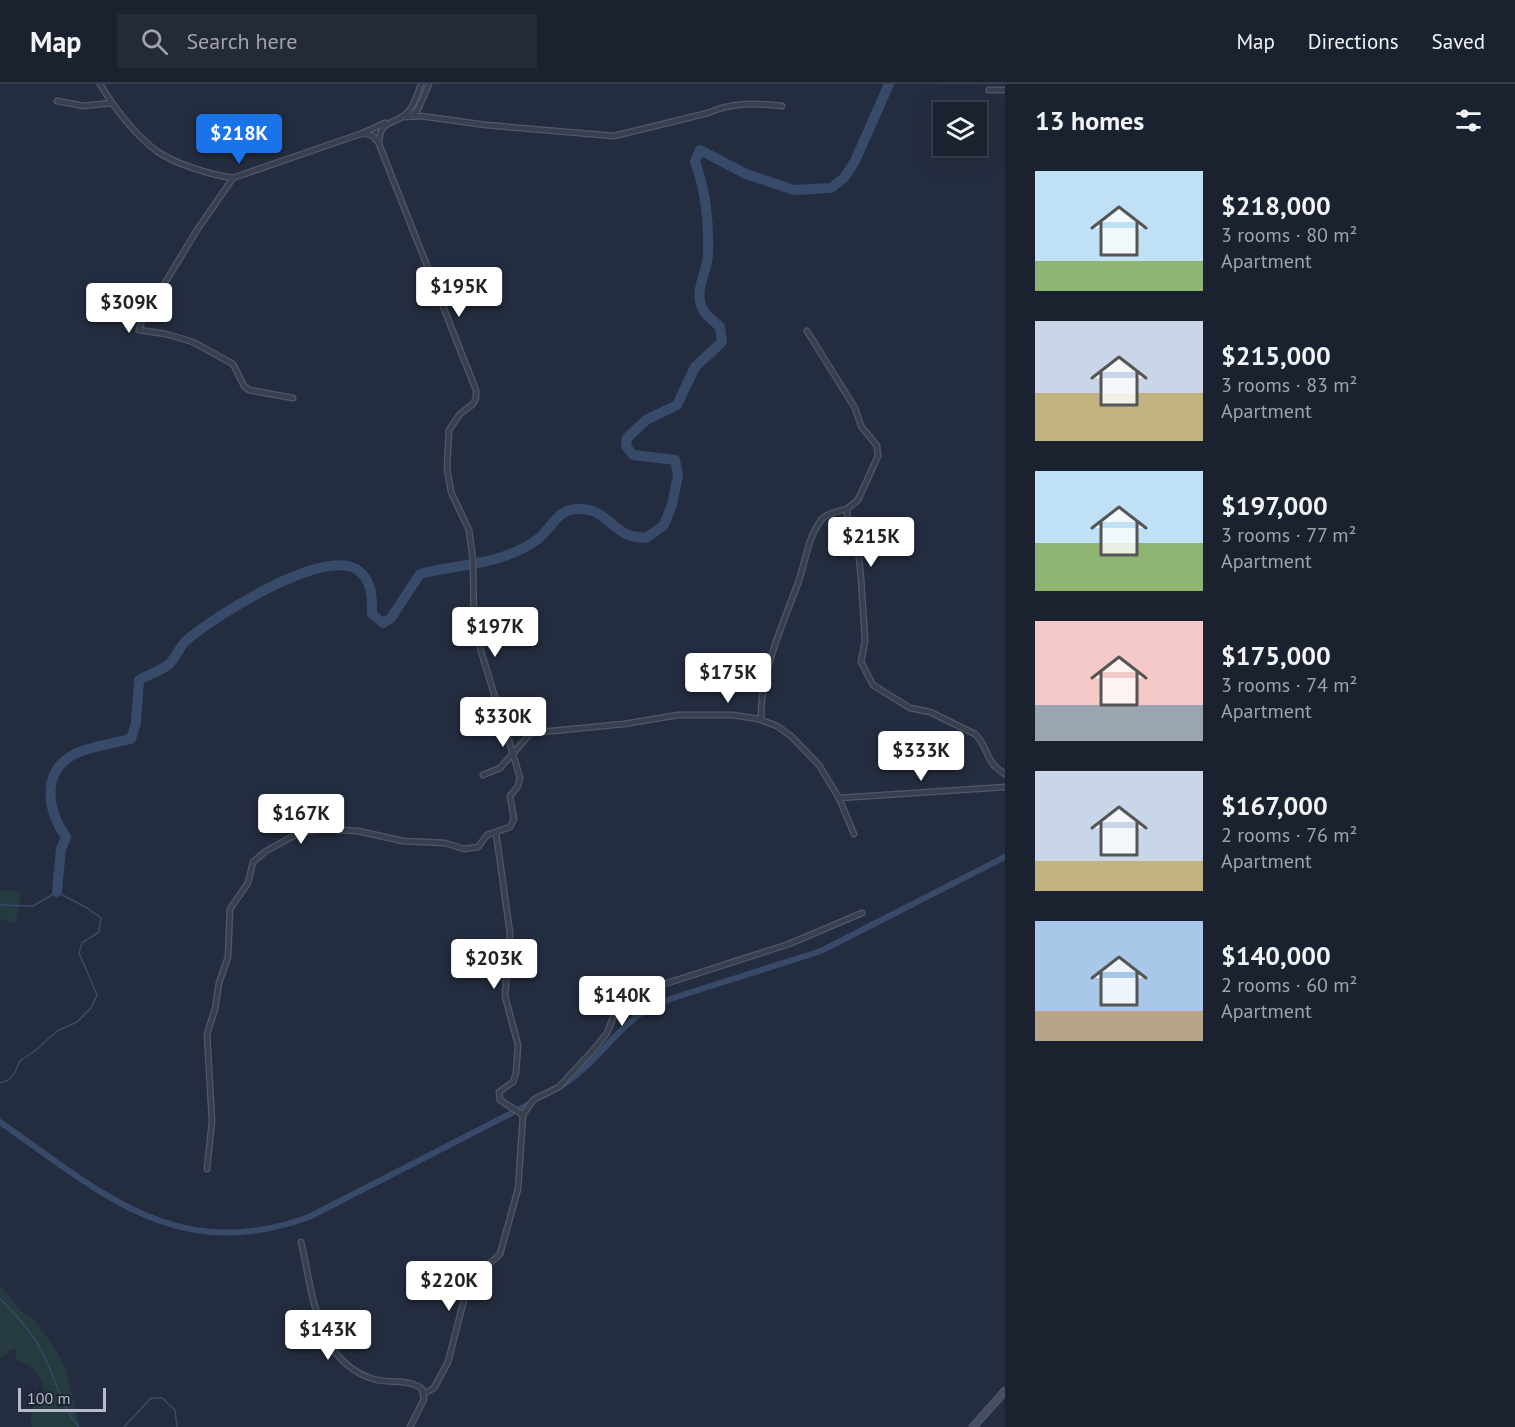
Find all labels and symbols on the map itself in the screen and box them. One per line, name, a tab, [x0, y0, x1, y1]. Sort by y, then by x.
pin: $218K	[197, 114, 281, 165]
pin: $195K	[417, 267, 501, 318]
pin: $309K	[87, 283, 171, 334]
pin: $215K	[829, 517, 913, 568]
pin: $197K	[453, 607, 537, 658]
pin: $175K	[686, 653, 770, 704]
pin: $330K	[461, 697, 545, 748]
pin: $333K	[879, 731, 963, 782]
pin: $167K	[259, 794, 343, 845]
pin: $203K	[452, 939, 536, 990]
pin: $140K	[580, 976, 664, 1027]
pin: $220K	[407, 1261, 491, 1312]
pin: $143K	[286, 1310, 370, 1361]
scale bar	[18, 1385, 106, 1412]

